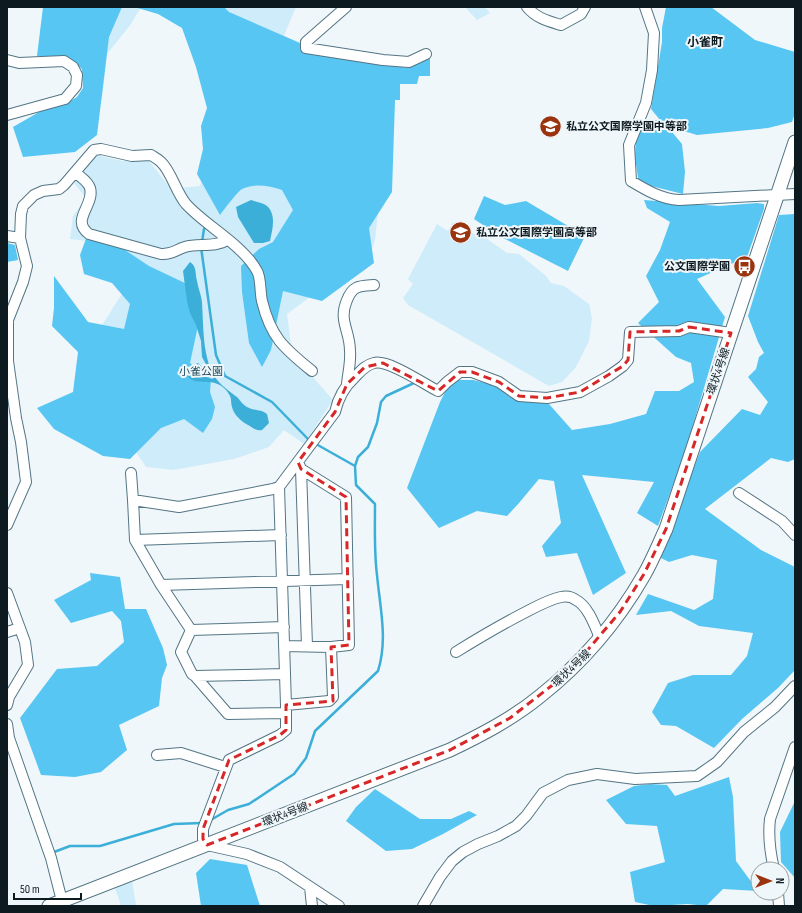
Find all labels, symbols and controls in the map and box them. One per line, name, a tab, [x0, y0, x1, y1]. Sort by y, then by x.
district label: 小雀町	[687, 35, 723, 50]
school or university icon: 私立公文国際学園中等部	[537, 113, 563, 139]
place label: 私立公文国際学園中等部	[566, 120, 687, 133]
school or university icon: 私立公文国際学園高等部	[447, 219, 473, 245]
place label: 私立公文国際学園高等部	[476, 226, 597, 239]
bus stop icon: 公文国際学園	[732, 253, 758, 279]
place label: 公文国際学園	[664, 260, 730, 273]
street label: 環状4号線	[704, 346, 733, 396]
park label: 小雀公園	[179, 365, 223, 378]
street label: 環状4号線	[549, 647, 593, 690]
street label: 環状4号線	[260, 800, 310, 829]
north arrow	[750, 861, 790, 901]
scale bar	[14, 875, 81, 901]
text: N	[773, 878, 786, 884]
text: 50 m	[20, 882, 40, 897]

